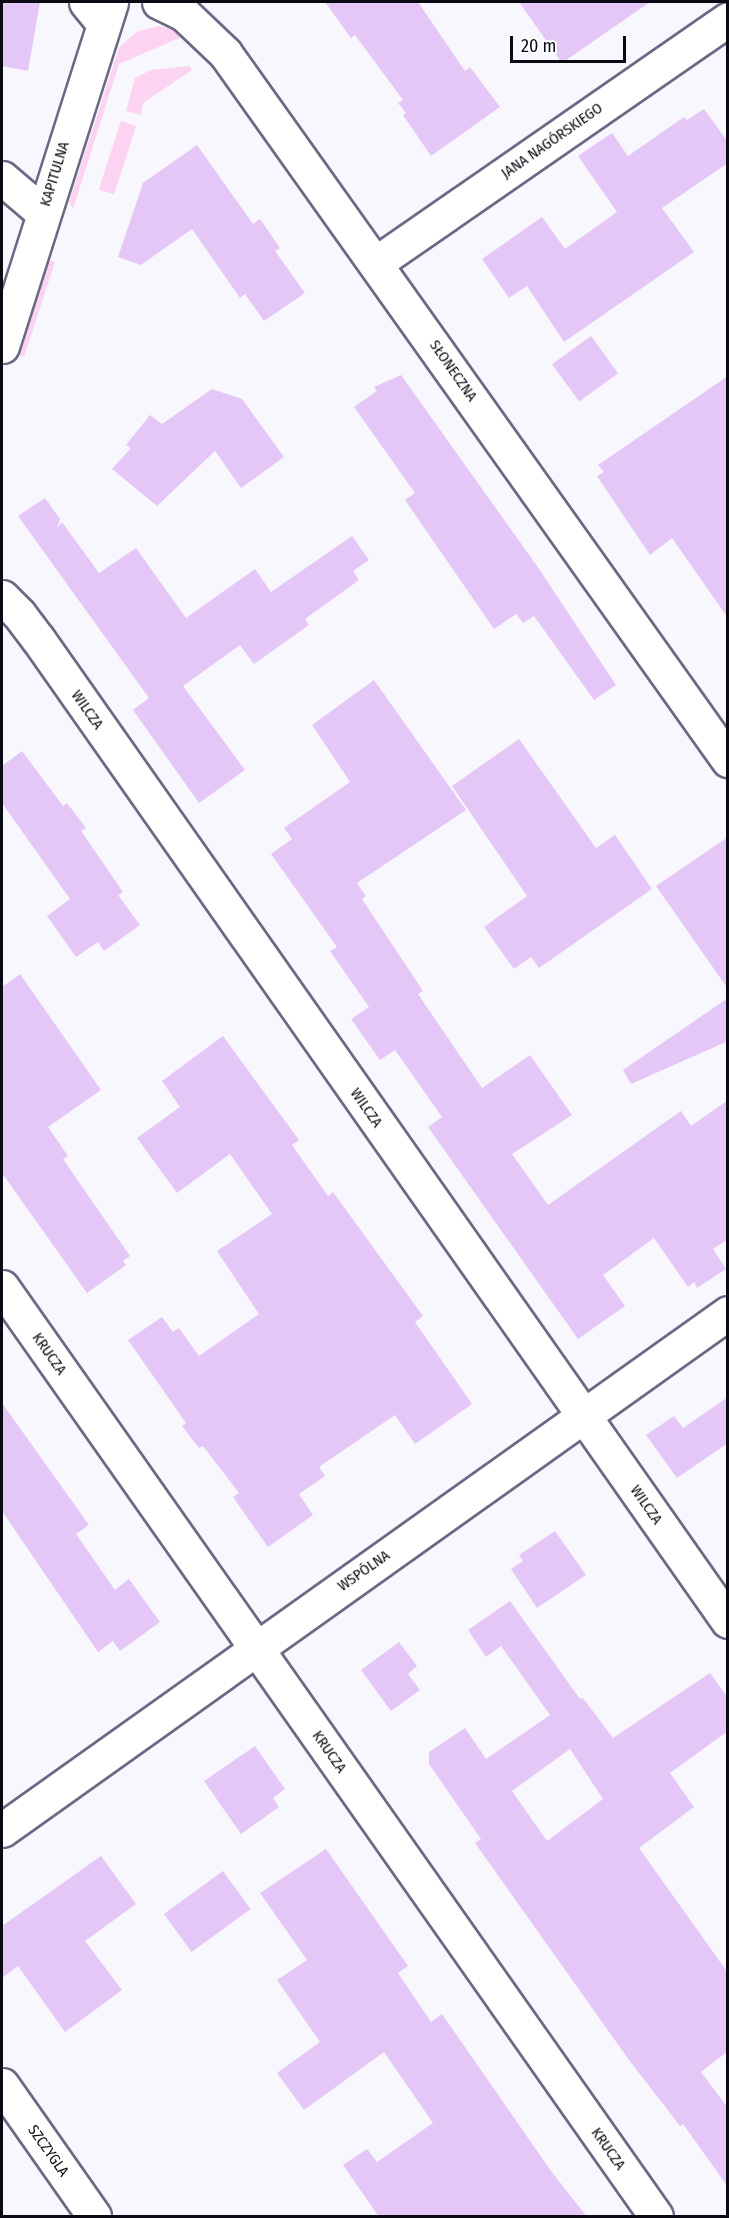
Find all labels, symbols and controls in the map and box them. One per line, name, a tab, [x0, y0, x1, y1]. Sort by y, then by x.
scale bar	[513, 24, 628, 62]
text: 20 m	[521, 35, 556, 57]
street label: JANA NAGÓRSKIEGO	[498, 99, 606, 183]
street label: KAPITULNA	[37, 139, 73, 209]
street label: SŁONECZNA	[425, 337, 481, 405]
street label: WILCZA	[67, 687, 107, 733]
street label: WILCZA	[346, 1085, 386, 1131]
street label: KRUCZA	[28, 1329, 70, 1379]
street label: WILCZA	[626, 1482, 666, 1528]
street label: WSPÓLNA	[334, 1547, 394, 1595]
street label: KRUCZA	[308, 1727, 350, 1777]
street label: SZCZYGLA	[24, 2122, 72, 2180]
street label: KRUCZA	[587, 2124, 629, 2174]

